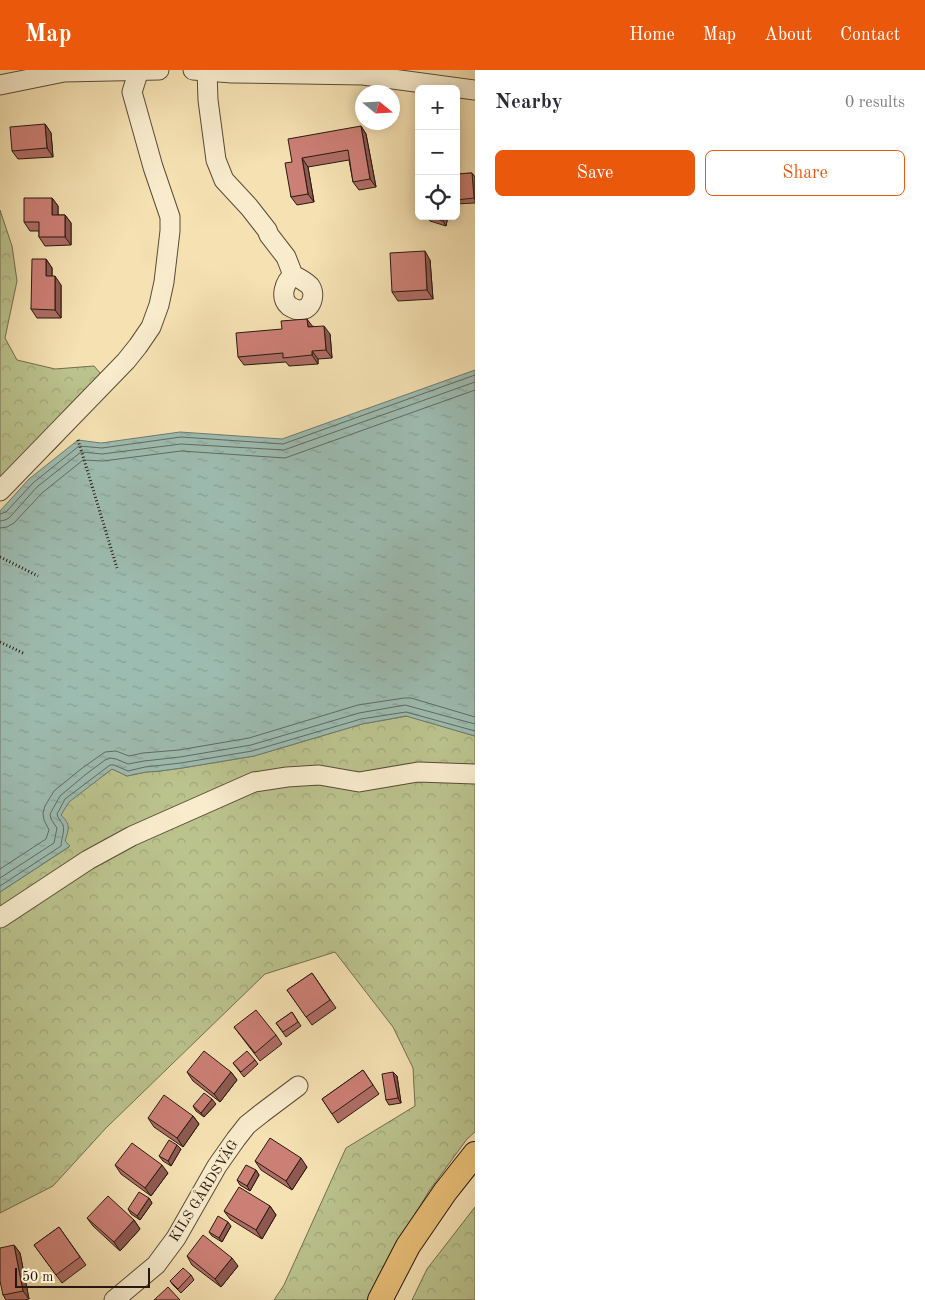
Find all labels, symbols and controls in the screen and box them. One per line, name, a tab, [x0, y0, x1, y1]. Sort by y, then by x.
text: Map	[25, 23, 72, 47]
text: Home	[629, 26, 675, 44]
text: Map	[703, 26, 736, 44]
text: About	[764, 26, 812, 44]
text: Contact	[840, 26, 900, 44]
north arrow	[355, 85, 400, 130]
map controls	[415, 85, 460, 220]
button: +	[415, 85, 460, 130]
text: Nearby	[495, 92, 563, 113]
text: 0 results	[845, 95, 905, 111]
button: −	[415, 130, 460, 175]
button: Save	[495, 150, 695, 196]
button: Share	[705, 150, 905, 196]
button: locate	[415, 175, 460, 220]
street label: KILS GÅRDSVÄG	[164, 1136, 241, 1244]
scale bar	[15, 1265, 150, 1288]
text: 50 m	[22, 1270, 53, 1284]

